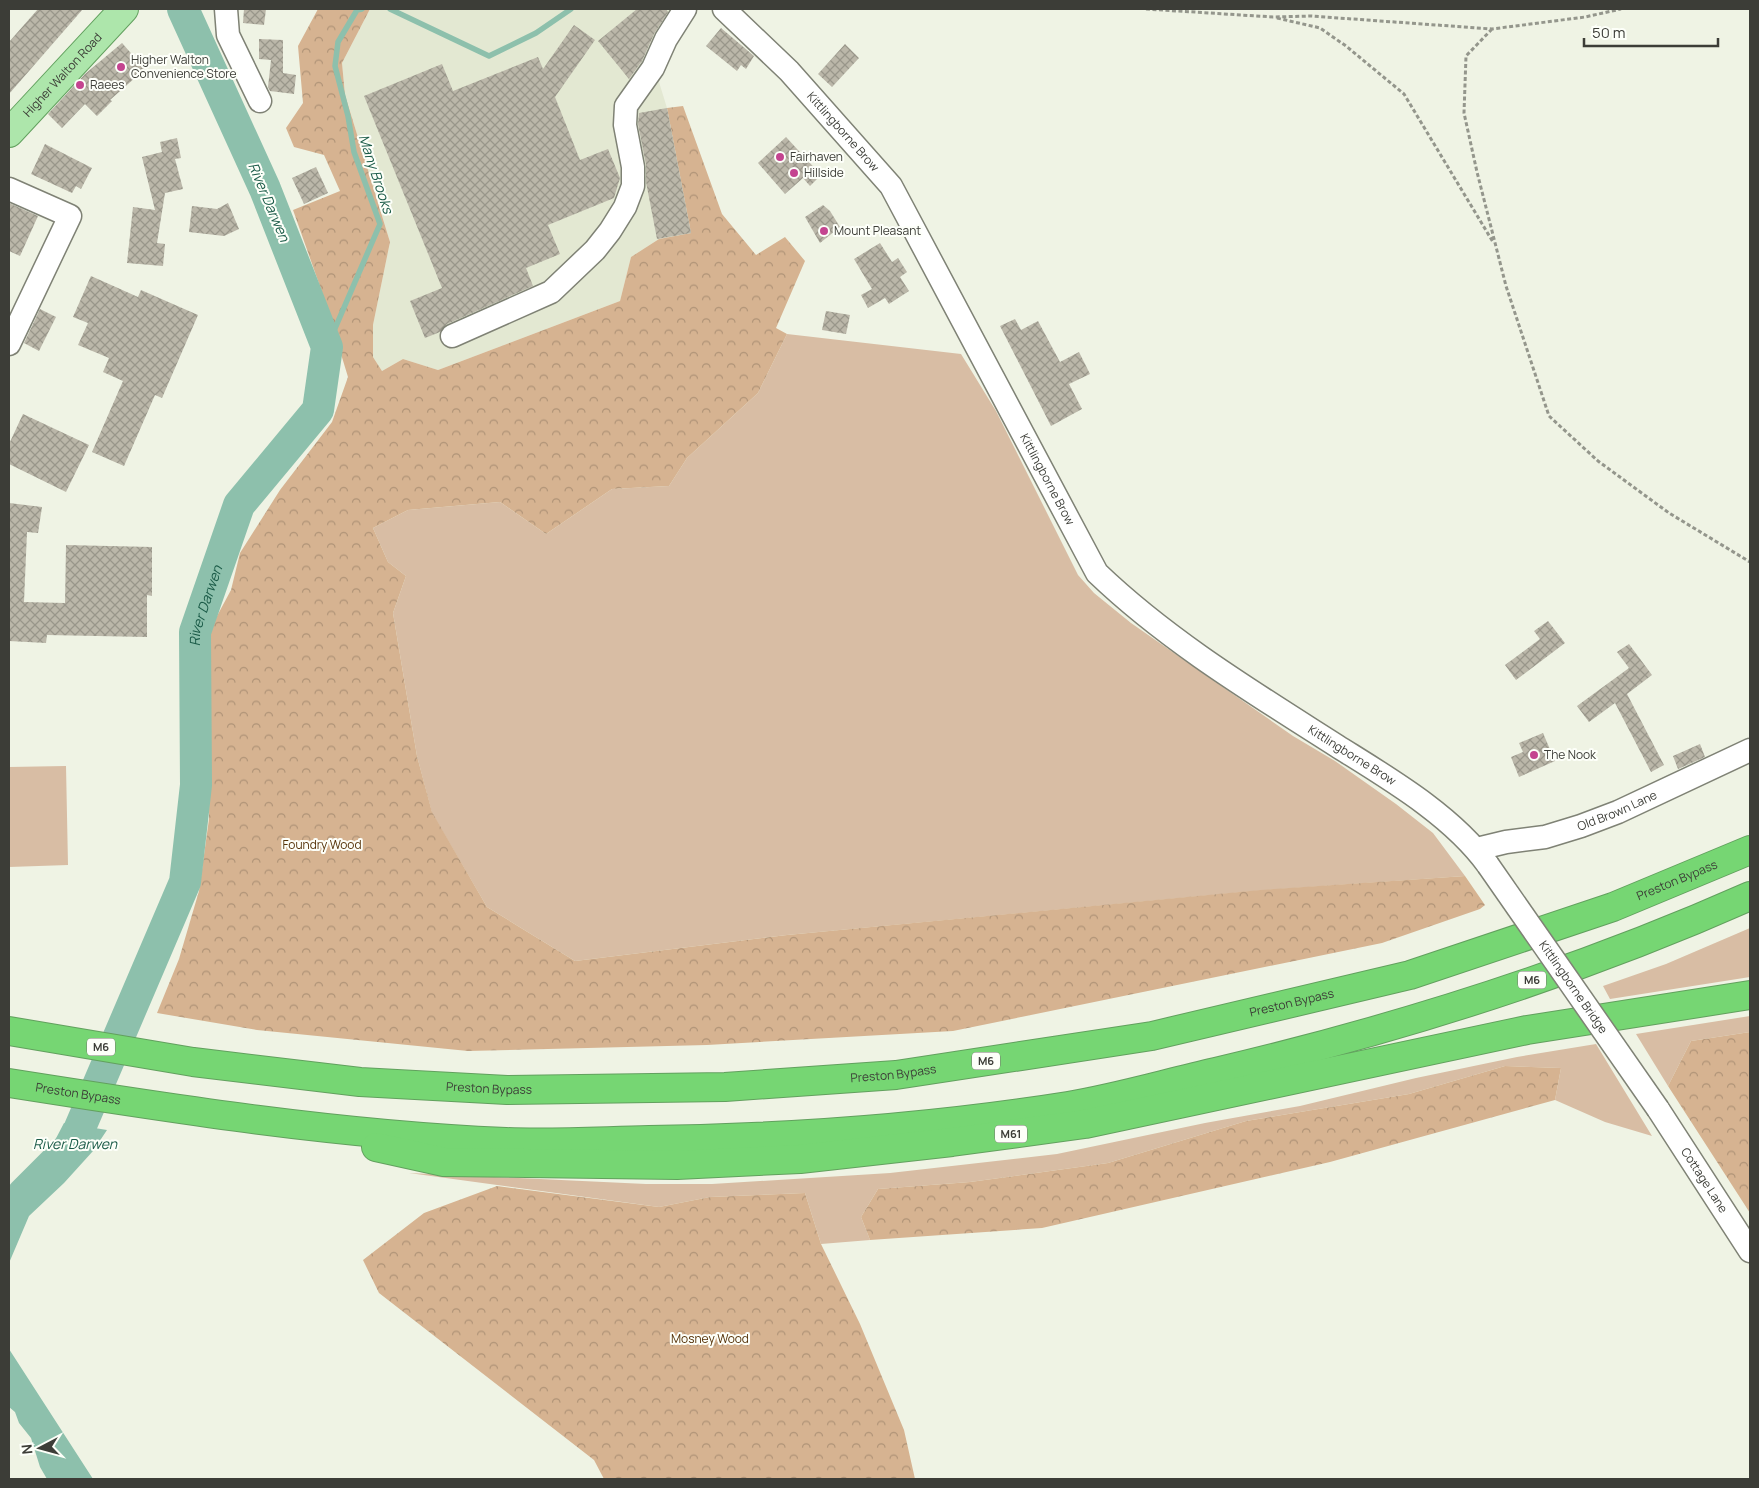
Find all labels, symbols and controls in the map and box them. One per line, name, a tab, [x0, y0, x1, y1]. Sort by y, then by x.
scale bar	[1584, 15, 1718, 47]
text: 50 m	[1592, 22, 1626, 43]
street label: Higher Walton Road	[19, 29, 106, 120]
place label: Higher Walton Convenience Store	[131, 51, 237, 82]
marker: Higher Walton Convenience Store	[115, 61, 127, 73]
place label: Raees	[90, 76, 125, 93]
marker: Raees	[74, 79, 86, 91]
street label: Kittlingborne Brow	[803, 88, 883, 175]
water label: Many Brooks	[355, 132, 399, 217]
place label: Fairhaven	[790, 148, 843, 165]
marker: Fairhaven	[774, 151, 786, 163]
water label: River Darwen	[244, 159, 295, 245]
place label: Hillside	[804, 164, 844, 181]
marker: Hillside	[788, 167, 800, 179]
place label: Mount Pleasant	[834, 222, 921, 239]
marker: Mount Pleasant	[818, 225, 830, 237]
street label: Kittlingborne Brow	[1016, 430, 1079, 528]
water label: River Darwen	[185, 562, 227, 646]
street label: Kittlingborne Brow	[1305, 721, 1400, 789]
place label: The Nook	[1544, 746, 1597, 763]
marker: The Nook	[1528, 749, 1540, 761]
street label: Old Brown Lane	[1575, 786, 1660, 835]
park label: Foundry Wood	[282, 836, 362, 853]
street label: Preston Bypass	[1634, 855, 1720, 904]
street label: Kittlingborne Bridge	[1535, 937, 1612, 1037]
road number: M6	[1518, 972, 1546, 988]
street label: Preston Bypass	[1248, 984, 1336, 1021]
road number: M6	[87, 1038, 115, 1056]
road number: M6	[972, 1052, 1000, 1070]
street label: Preston Bypass	[850, 1060, 937, 1086]
street label: Preston Bypass	[34, 1078, 122, 1108]
street label: Preston Bypass	[446, 1078, 532, 1098]
road number: M61	[995, 1126, 1027, 1142]
water label: River Darwen	[33, 1134, 118, 1153]
street label: Cottage Lane	[1677, 1144, 1732, 1216]
park label: Mosney Wood	[671, 1330, 749, 1347]
north arrow	[15, 1423, 65, 1473]
text: N	[17, 1443, 37, 1455]

